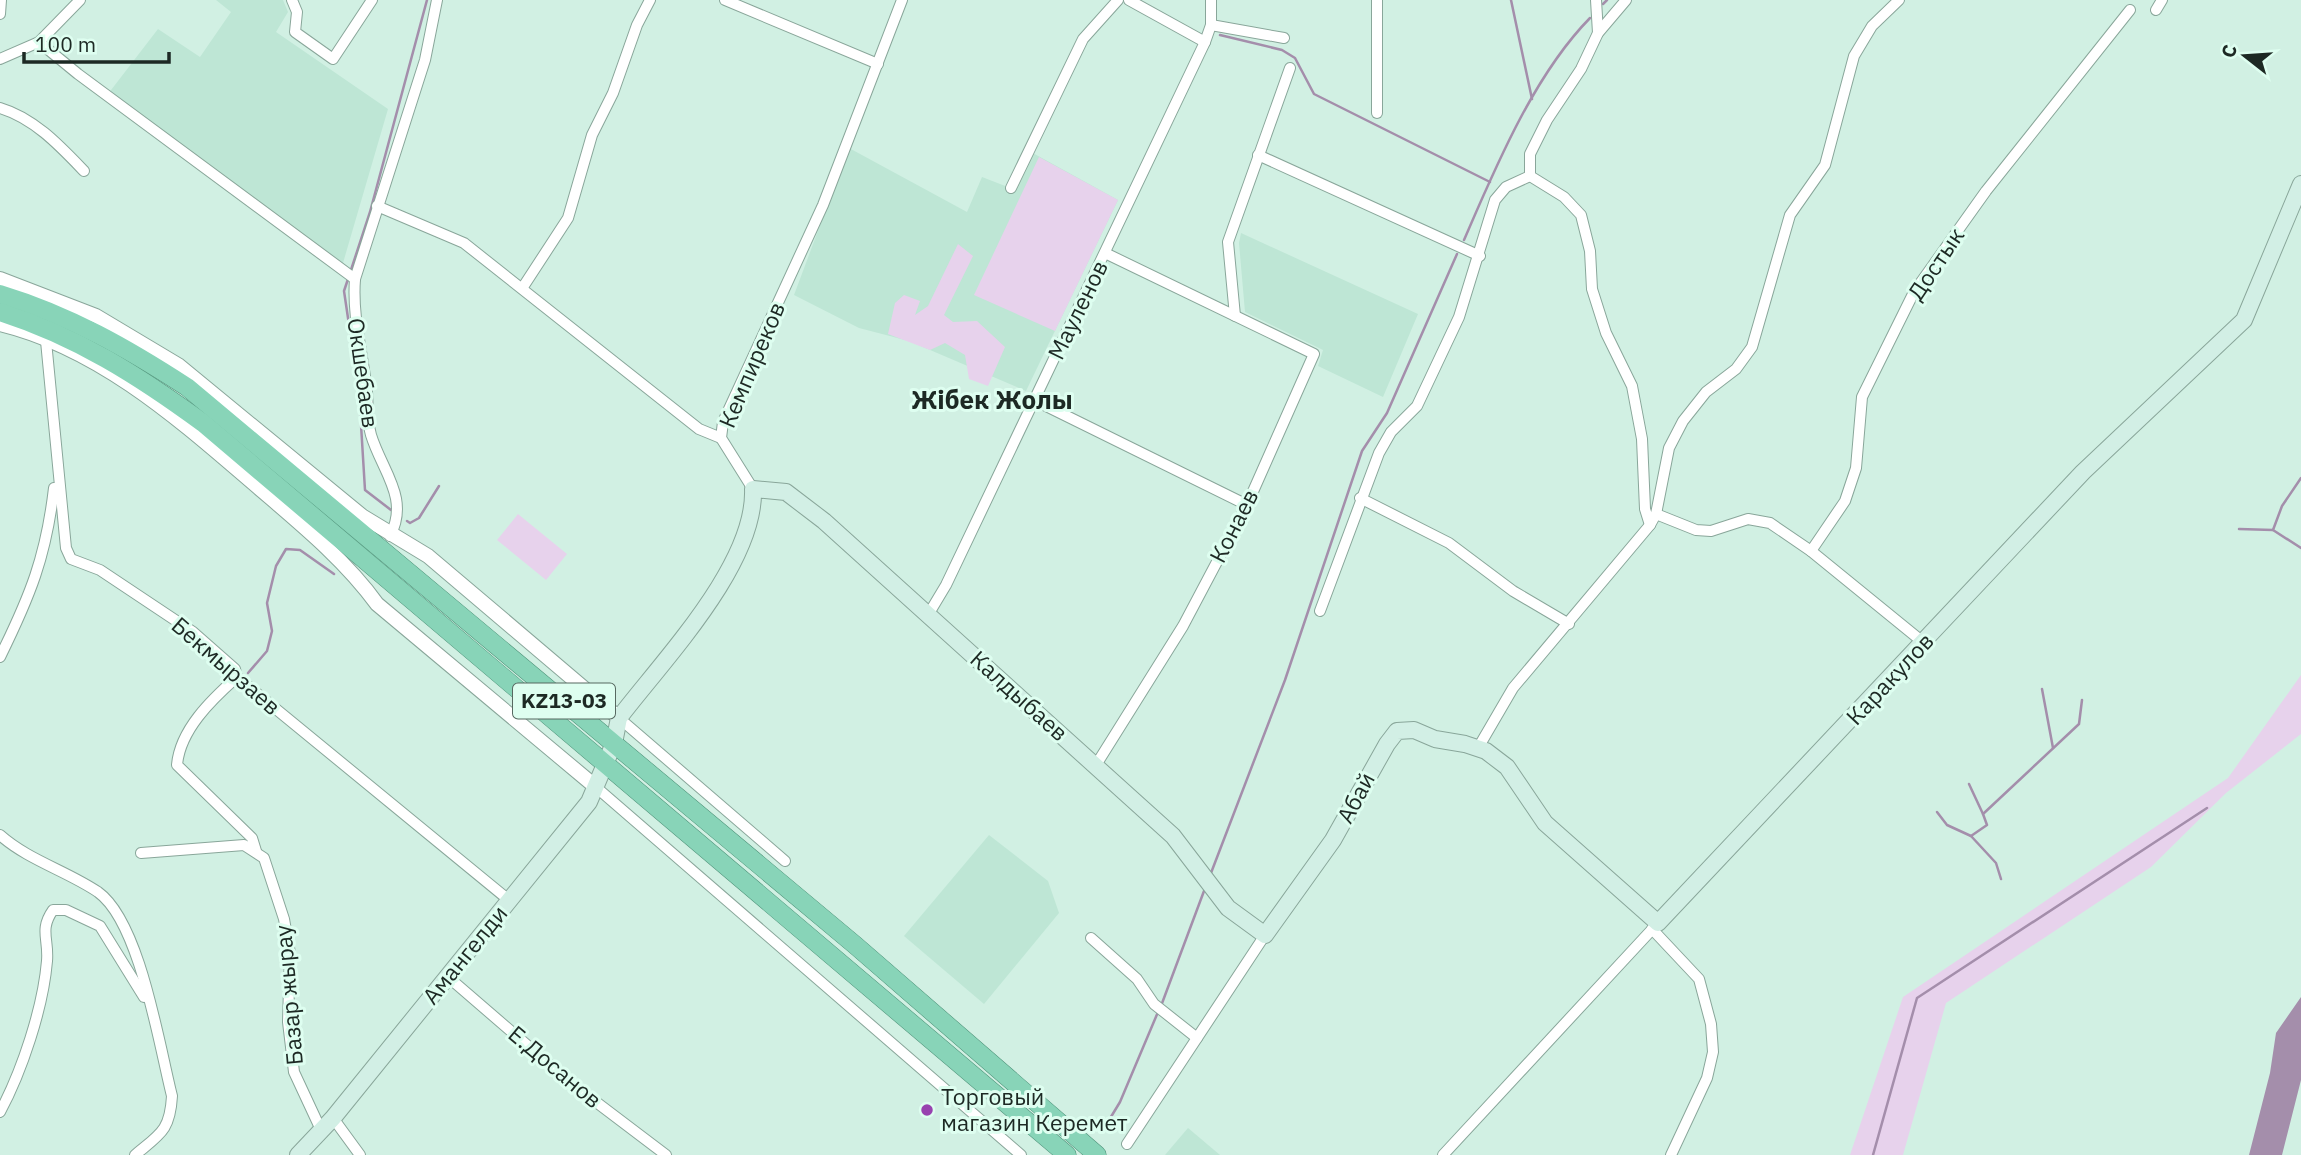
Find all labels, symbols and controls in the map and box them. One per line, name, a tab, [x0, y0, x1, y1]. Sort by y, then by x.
scale bar	[24, 21, 170, 65]
north arrow	[2210, 21, 2280, 91]
text: 100 m	[35, 30, 96, 58]
text: С	[2215, 42, 2242, 60]
street label: Достык	[1900, 221, 1970, 306]
street label: Мауленов	[1040, 255, 1114, 364]
street label: Кемпиреков	[711, 297, 791, 432]
street label: Окшебаев	[341, 316, 387, 430]
district label: Жібек Жолы	[911, 382, 1073, 416]
street label: Конаев	[1202, 484, 1264, 567]
street label: Бекмырзаев	[166, 610, 287, 721]
street label: Каракулов	[1839, 626, 1940, 731]
street label: Калдыбаев	[964, 643, 1075, 747]
road number: KZ13-03	[513, 684, 615, 718]
street label: Абай	[1329, 767, 1381, 828]
street label: Амангелди	[415, 899, 513, 1010]
street label: Базар жырау	[267, 923, 309, 1066]
street label: Е.Досанов	[503, 1018, 609, 1114]
place label: Торговый магазин Керемет	[941, 1081, 1128, 1137]
marker: Торговый магазин Керемет	[919, 1102, 935, 1118]

